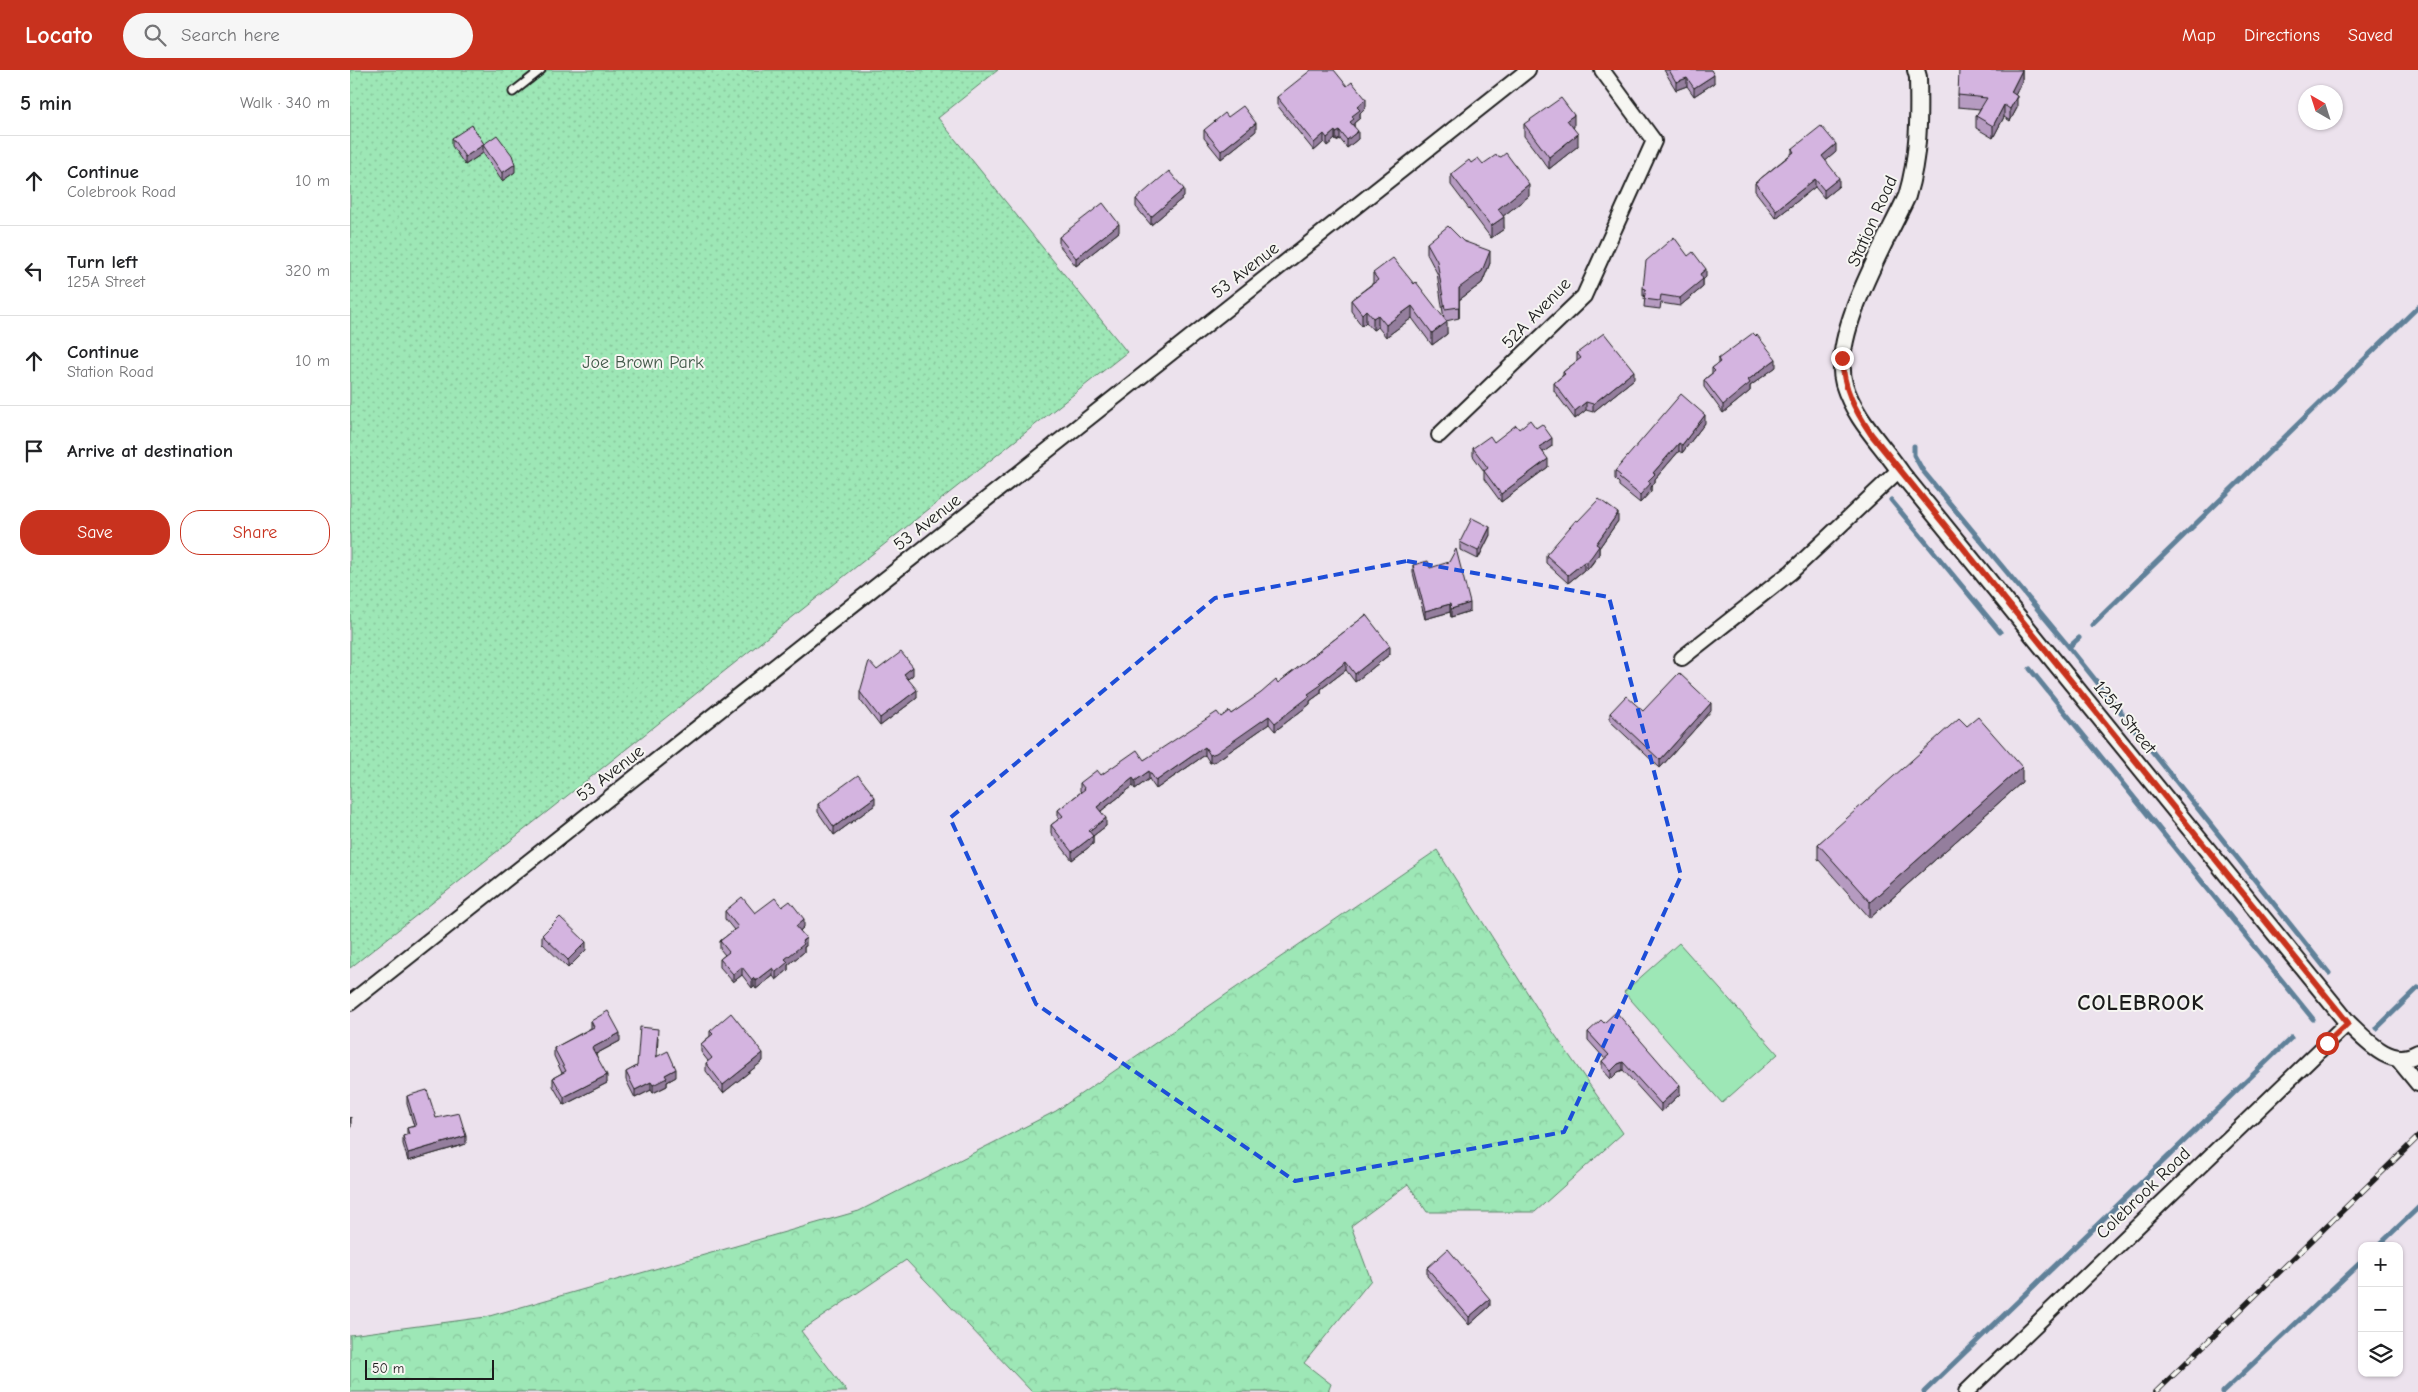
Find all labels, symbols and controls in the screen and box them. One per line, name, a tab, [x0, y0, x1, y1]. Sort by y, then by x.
search box	[123, 13, 473, 58]
text: Locato	[25, 21, 93, 49]
icon: search	[141, 21, 169, 49]
text: Search here	[181, 24, 280, 46]
text: Map	[2182, 25, 2216, 46]
text: Directions	[2244, 25, 2320, 46]
text: Saved	[2348, 25, 2393, 46]
north arrow	[2298, 85, 2343, 130]
text: 5 min	[20, 91, 72, 115]
text: Walk · 340 m	[240, 94, 330, 112]
text: Continue	[67, 161, 139, 183]
icon: ahead	[20, 167, 48, 195]
text: 10 m	[295, 172, 330, 190]
street label: Station Road	[1843, 172, 1902, 270]
text: Colebrook Road	[67, 183, 176, 201]
street label: 53 Avenue	[1207, 238, 1283, 303]
text: Turn left	[67, 251, 138, 273]
icon: left	[20, 257, 48, 285]
text: 320 m	[285, 262, 330, 280]
text: 125A Street	[67, 273, 145, 291]
street label: 52A Avenue	[1497, 274, 1575, 353]
text: Continue	[67, 341, 139, 363]
icon: ahead	[20, 347, 48, 375]
route end	[1831, 347, 1854, 370]
text: 10 m	[295, 352, 330, 370]
park label: Joe Brown Park	[582, 352, 704, 373]
text: Station Road	[67, 363, 154, 381]
icon: arrive	[20, 437, 48, 465]
text: Arrive at destination	[67, 440, 233, 462]
street label: 53 Avenue	[889, 490, 965, 555]
button: Save	[20, 510, 170, 555]
button: Share	[180, 510, 330, 555]
street label: 125A Street	[2089, 677, 2161, 759]
street label: 53 Avenue	[572, 741, 648, 806]
district label: COLEBROOK	[2077, 990, 2205, 1016]
route start	[2316, 1032, 2339, 1055]
street label: Colebrook Road	[2092, 1143, 2195, 1244]
map controls	[2358, 1242, 2403, 1377]
button: +	[2358, 1242, 2403, 1287]
button: −	[2358, 1287, 2403, 1332]
button: layers	[2358, 1332, 2403, 1377]
scale bar	[365, 1357, 494, 1380]
text: 50 m	[372, 1360, 404, 1377]

